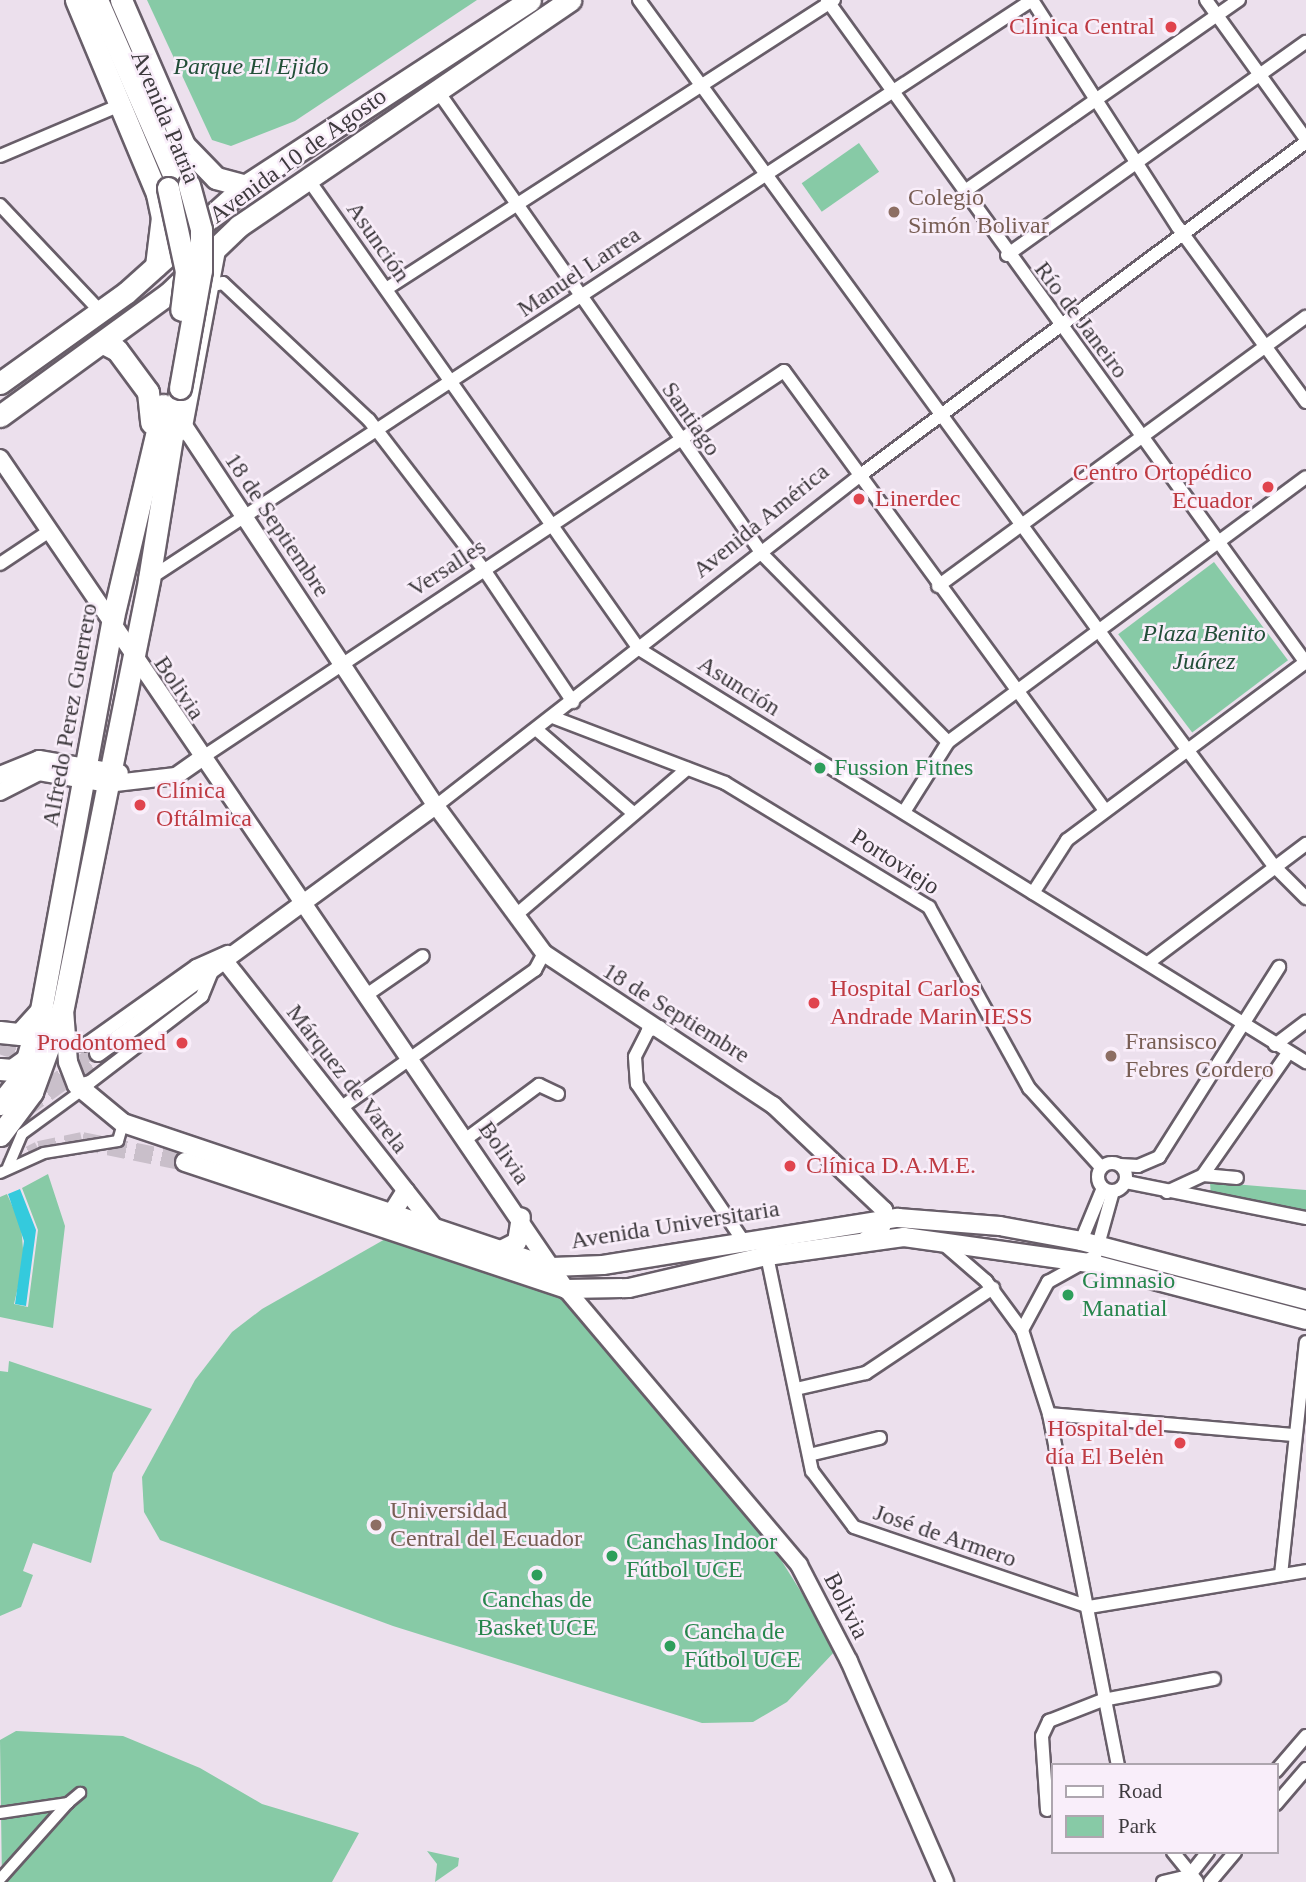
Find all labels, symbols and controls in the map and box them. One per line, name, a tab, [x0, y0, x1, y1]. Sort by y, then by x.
place label: Clínica Central	[1009, 13, 1155, 41]
marker: Clínica Central	[1161, 17, 1181, 37]
street label: Avenida Patria	[124, 46, 206, 188]
park label: Parque El Ejido	[173, 53, 329, 81]
street label: Avenida 10 de Agosto	[203, 82, 393, 230]
place label: Colegio Simón Bolivar	[908, 184, 1049, 240]
street label: Asunción	[340, 196, 416, 288]
marker: Colegio Simón Bolivar	[886, 204, 902, 220]
street label: Manuel Larrea	[512, 220, 646, 324]
street label: Río de Janeiro	[1028, 256, 1134, 384]
street label: Santiago	[655, 376, 727, 462]
street label: 18 de Septiembre	[218, 447, 336, 603]
street label: Avenida América	[687, 457, 835, 585]
place label: Centro Ortopédico Ecuador	[1073, 459, 1252, 515]
marker: Centro Ortopédico Ecuador	[1258, 477, 1278, 497]
place label: Linerdec	[875, 485, 960, 513]
marker: Linerdec	[849, 489, 869, 509]
street label: Versalles	[403, 532, 491, 604]
street label: Alfredo Perez Guerrero	[36, 601, 104, 829]
park label: Plaza Benito Juárez	[1142, 620, 1266, 676]
street label: Asunción	[692, 649, 786, 723]
street label: Bolivia	[147, 651, 211, 725]
place label: Fussion Fitnes	[834, 754, 973, 782]
marker: Fussion Fitnes	[812, 760, 828, 776]
place label: Clínica Oftálmica	[156, 777, 252, 833]
marker: Clínica Oftálmica	[130, 795, 150, 815]
street label: Portoviejo	[845, 823, 945, 901]
street label: 18 de Septiembre	[597, 956, 755, 1070]
place label: Hospital Carlos Andrade Marin IESS	[830, 975, 1033, 1031]
marker: Hospital Carlos Andrade Marin IESS	[804, 993, 824, 1013]
street label: Márquez de Varela	[280, 999, 414, 1159]
place label: Fransisco Febres Cordero	[1125, 1028, 1274, 1084]
place label: Prodontomed	[37, 1029, 166, 1057]
marker: Prodontomed	[172, 1033, 192, 1053]
marker: Fransisco Febres Cordero	[1103, 1048, 1119, 1064]
street label: Bolivia	[472, 1116, 536, 1190]
place label: Clínica D.A.M.E.	[806, 1152, 976, 1180]
marker: Clínica D.A.M.E.	[780, 1156, 800, 1176]
street label: Avenida Universitaria	[569, 1194, 781, 1256]
place label: Gimnasio Manatial	[1082, 1267, 1175, 1323]
marker: Gimnasio Manatial	[1060, 1287, 1076, 1303]
place label: Hospital del día El Belėn	[1045, 1415, 1164, 1471]
marker: Hospital del día El Belėn	[1170, 1433, 1190, 1453]
place label: Universidad Central del Ecuador	[390, 1497, 582, 1553]
street label: José de Armero	[869, 1498, 1021, 1574]
marker: Universidad Central del Ecuador	[368, 1517, 384, 1533]
place label: Canchas Indoor Fútbol UCE	[626, 1528, 777, 1584]
marker: Canchas Indoor Fútbol UCE	[604, 1548, 620, 1564]
marker: Canchas de Basket UCE	[529, 1567, 545, 1583]
street label: Bolivia	[817, 1568, 875, 1644]
place label: Canchas de Basket UCE	[477, 1586, 597, 1642]
place label: Cancha de Fútbol UCE	[684, 1618, 801, 1674]
marker: Cancha de Fútbol UCE	[662, 1638, 678, 1654]
legend	[1050, 1763, 1278, 1854]
text: Road	[1118, 1779, 1162, 1803]
text: Park	[1118, 1814, 1157, 1838]

